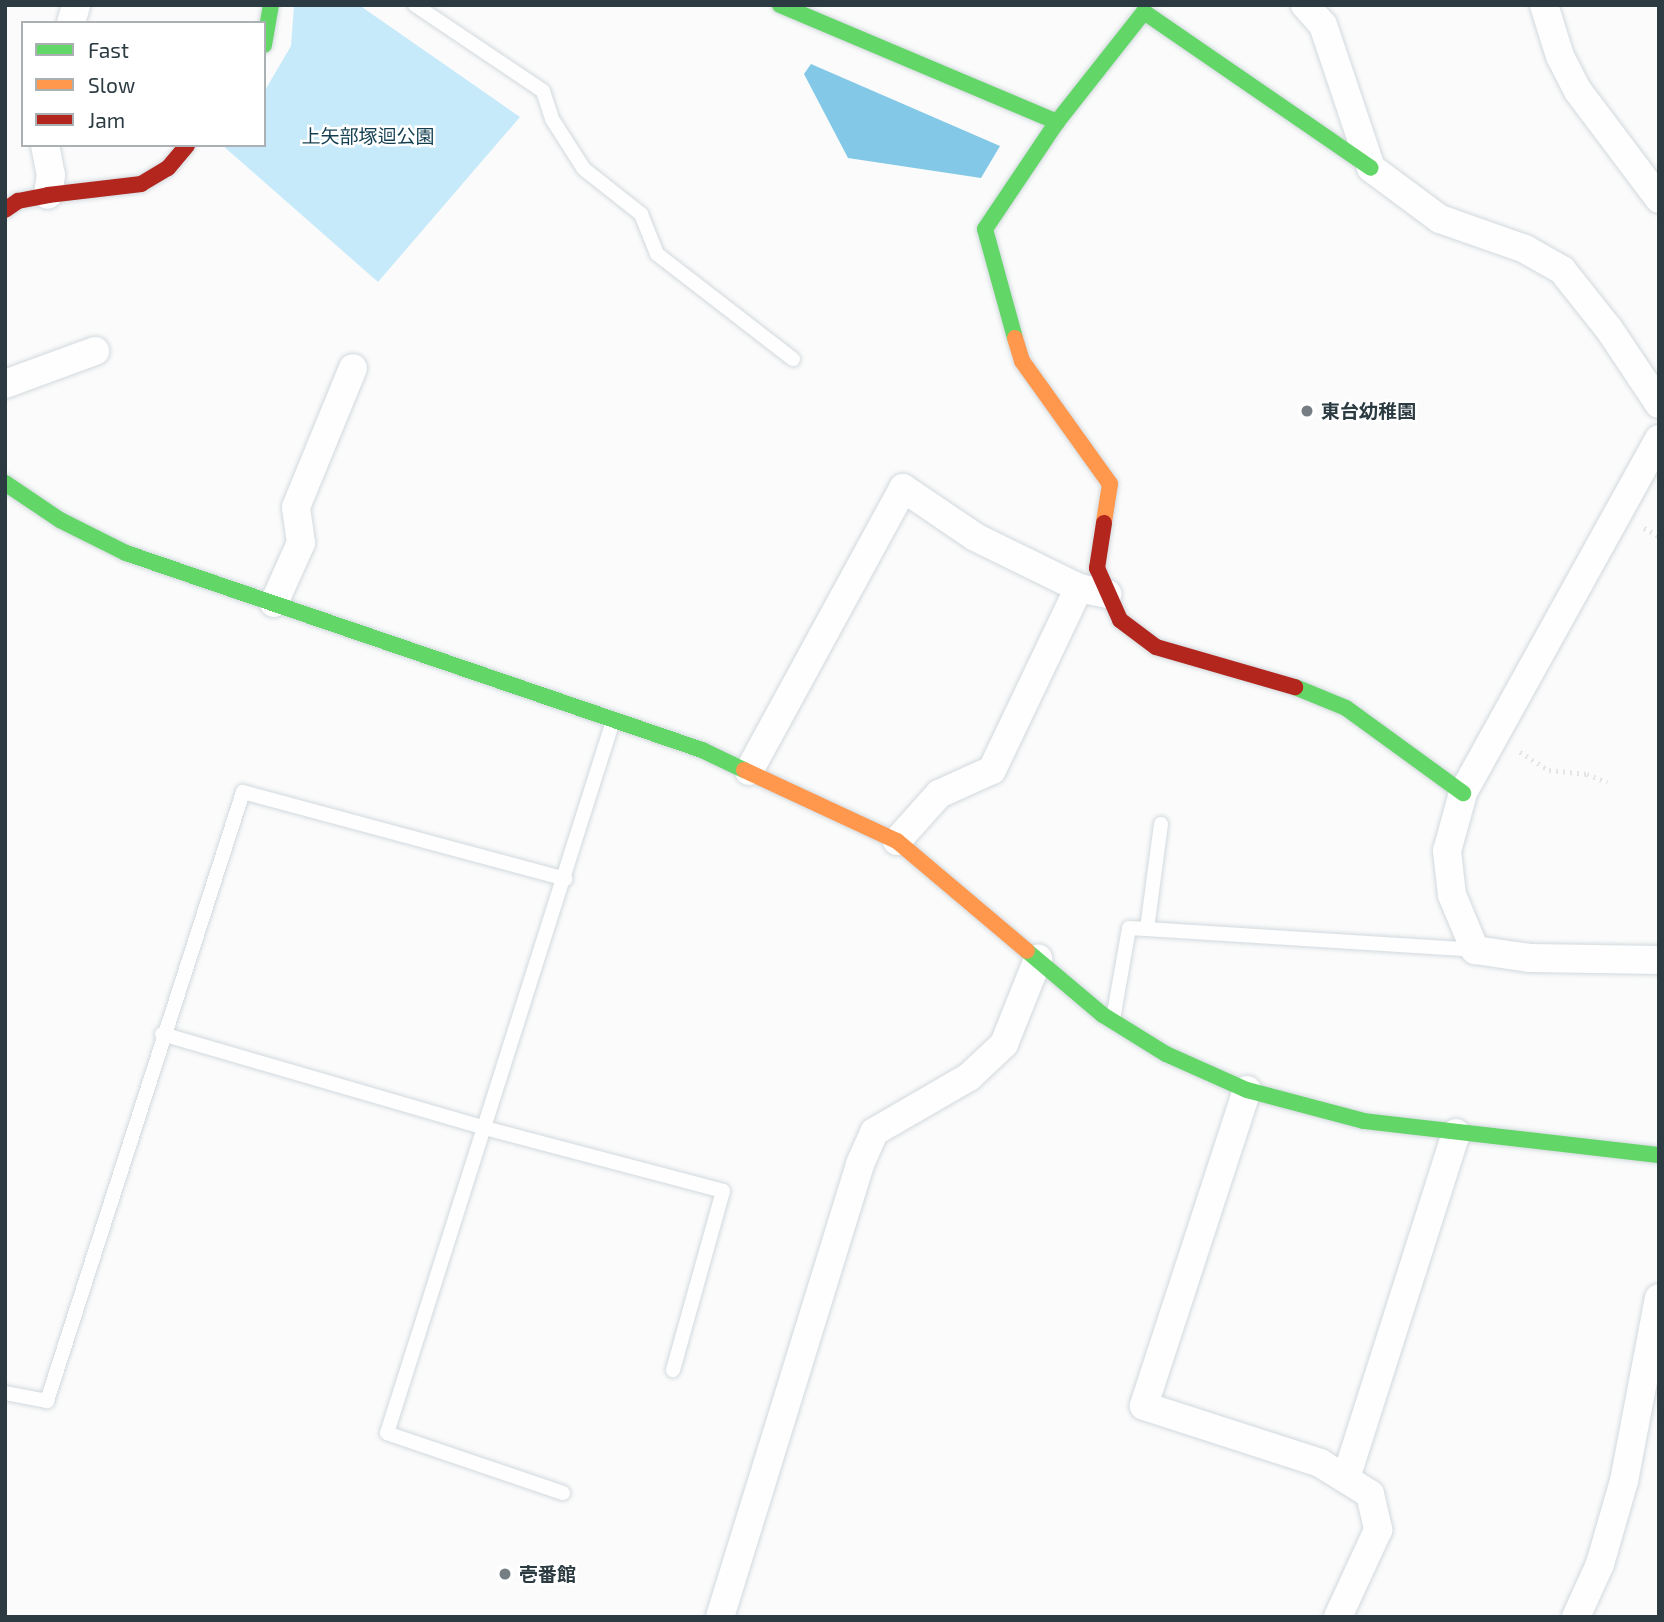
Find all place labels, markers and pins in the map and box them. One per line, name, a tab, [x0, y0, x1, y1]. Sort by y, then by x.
place label: 東台幼稚園	[1321, 400, 1416, 422]
marker: 東台幼稚園	[1299, 403, 1315, 419]
place label: 壱番館	[519, 1563, 576, 1585]
marker: 壱番館	[497, 1566, 513, 1582]

